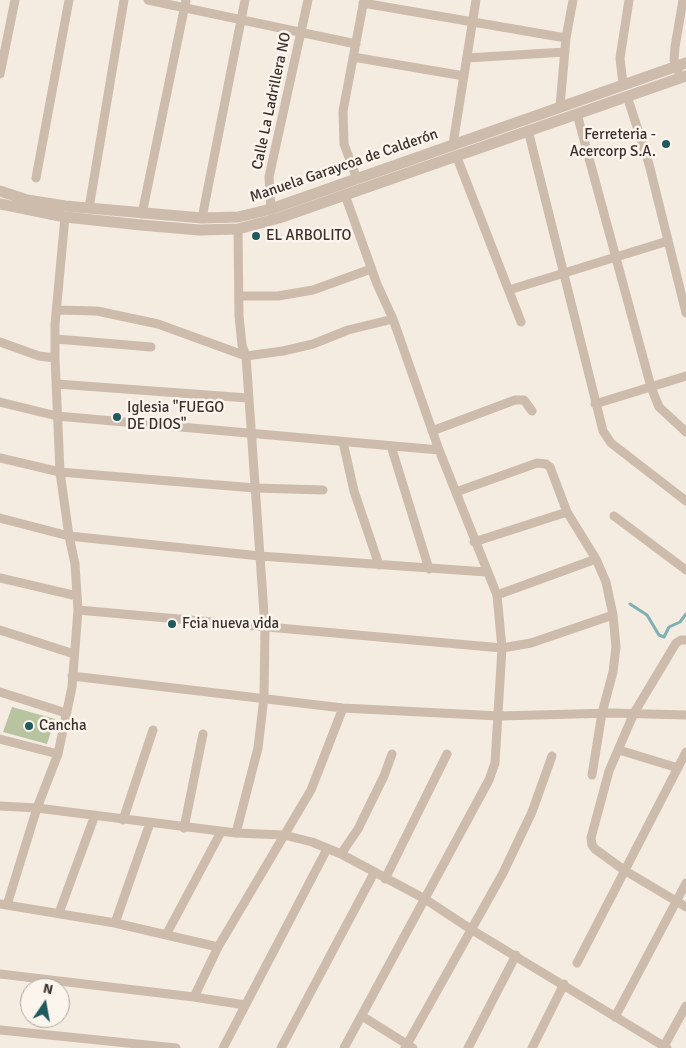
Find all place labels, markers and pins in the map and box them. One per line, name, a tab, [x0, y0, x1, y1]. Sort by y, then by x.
place label: Ferreteria - Acercorp S.A.	[570, 126, 656, 161]
marker: Ferreteria - Acercorp S.A.	[660, 138, 672, 150]
place label: EL ARBOLITO	[266, 227, 351, 245]
marker: EL ARBOLITO	[250, 230, 262, 242]
place label: Iglesia "FUEGO DE DIOS"	[127, 399, 224, 434]
marker: Iglesia "FUEGO DE DIOS"	[111, 411, 123, 423]
place label: Fcia nueva vida	[182, 615, 279, 633]
marker: Fcia nueva vida	[166, 618, 178, 630]
place label: Cancha	[39, 717, 87, 735]
marker: Cancha	[23, 720, 35, 732]

